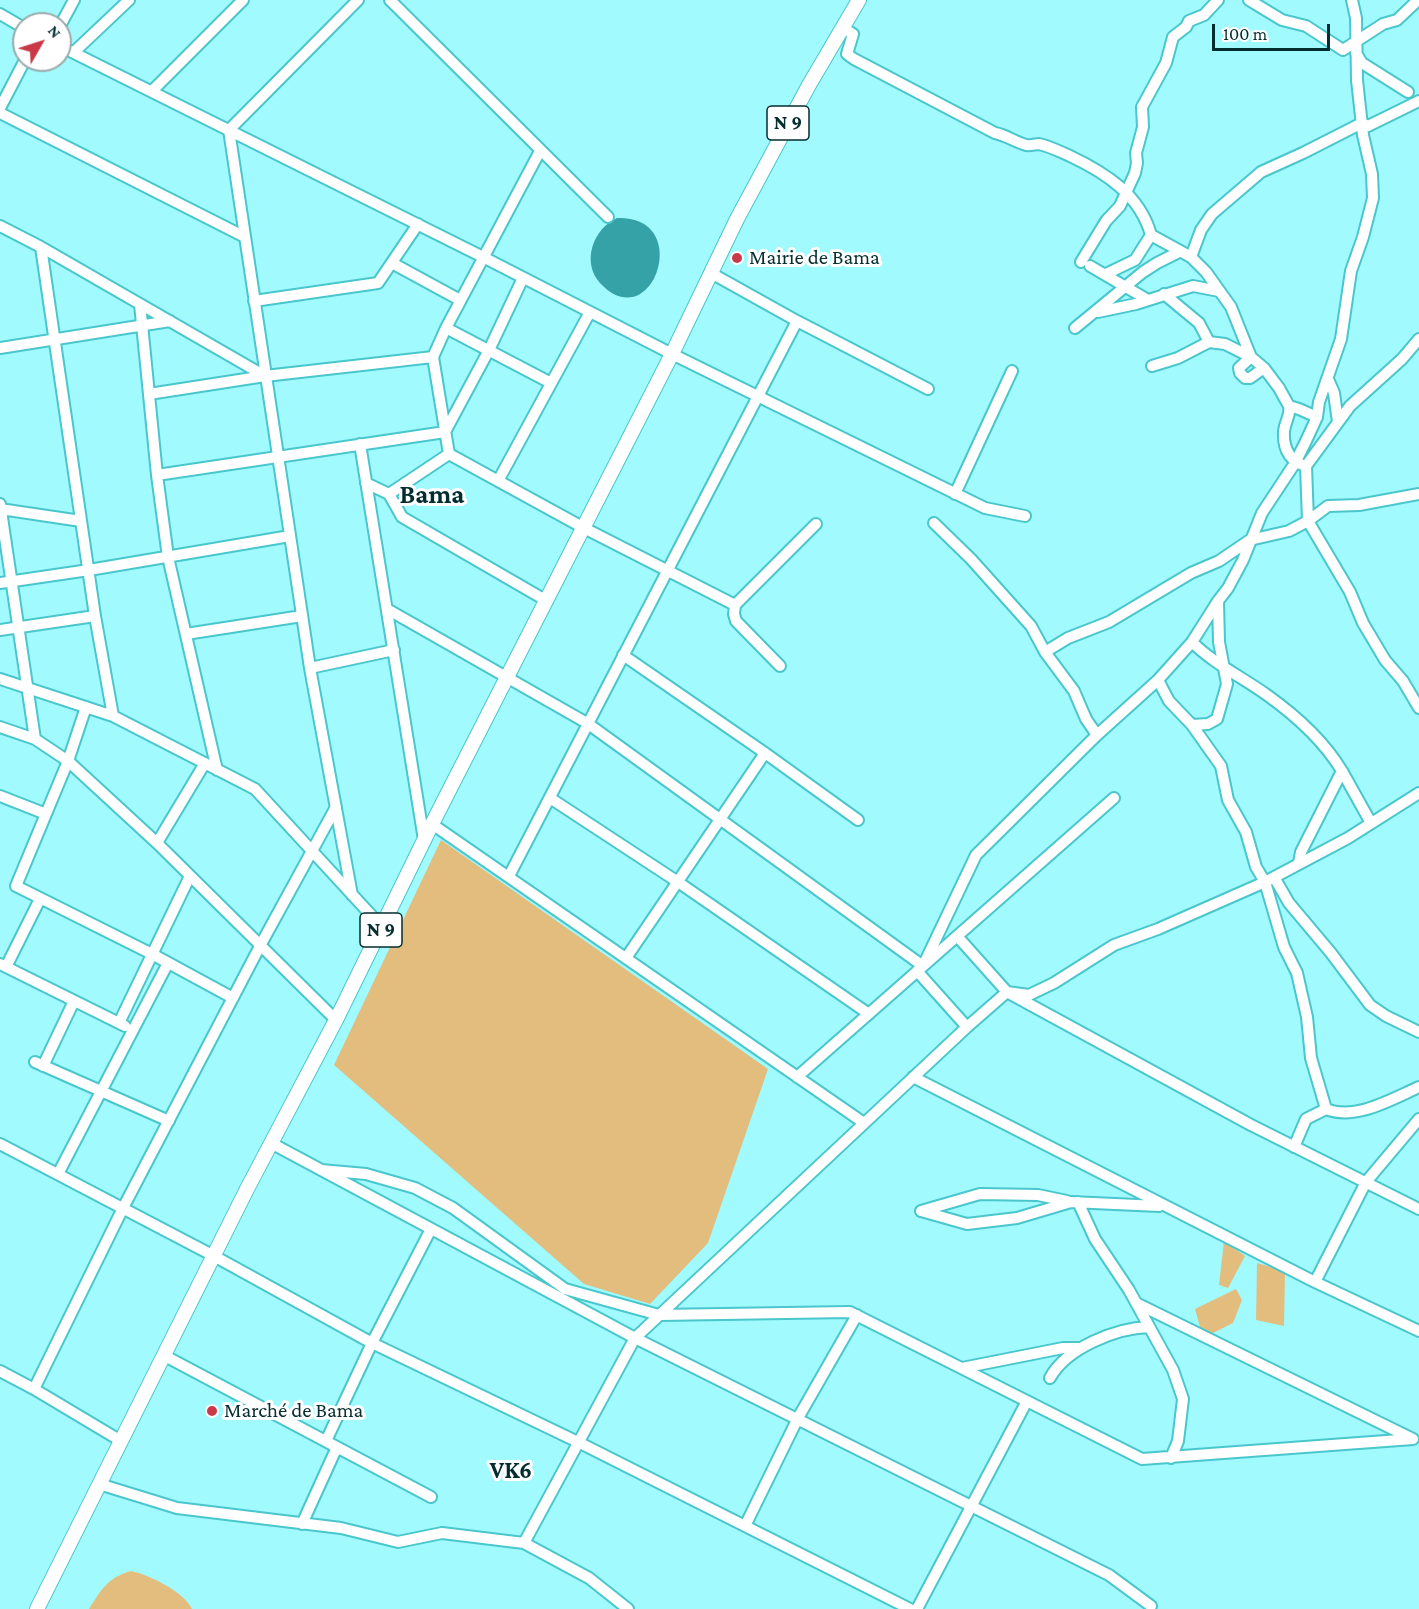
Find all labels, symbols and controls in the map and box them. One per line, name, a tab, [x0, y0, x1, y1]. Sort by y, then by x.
north arrow	[12, 12, 72, 72]
scale bar	[1215, 12, 1334, 50]
text: N	[45, 22, 65, 41]
text: 100 m	[1223, 24, 1267, 44]
road number: N 9	[767, 106, 809, 140]
place label: Mairie de Bama	[749, 245, 880, 271]
marker: Mairie de Bama	[730, 251, 744, 265]
district label: Bama	[399, 479, 465, 511]
road number: N 9	[360, 913, 402, 947]
place label: Marché de Bama	[224, 1398, 363, 1424]
marker: Marché de Bama	[205, 1404, 219, 1418]
district label: VK6	[490, 1457, 532, 1485]

